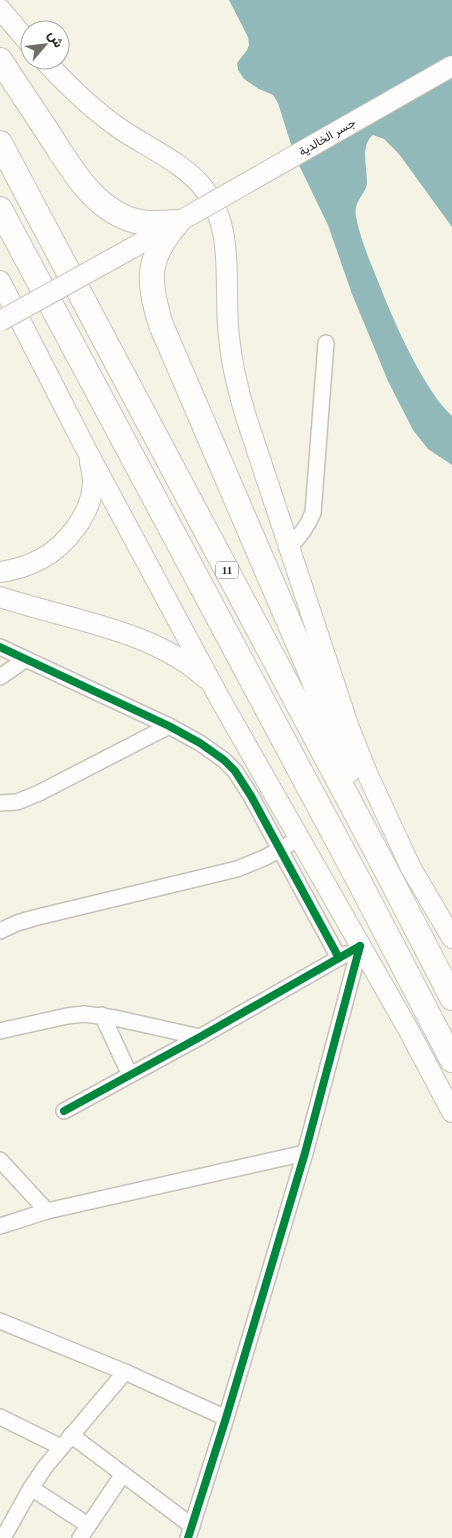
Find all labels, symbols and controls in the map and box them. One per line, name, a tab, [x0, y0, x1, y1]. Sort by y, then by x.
north arrow	[20, 20, 70, 70]
text: ش	[45, 28, 67, 51]
street label: جسر الخالدية	[296, 115, 358, 160]
road number: 11	[216, 562, 238, 578]

